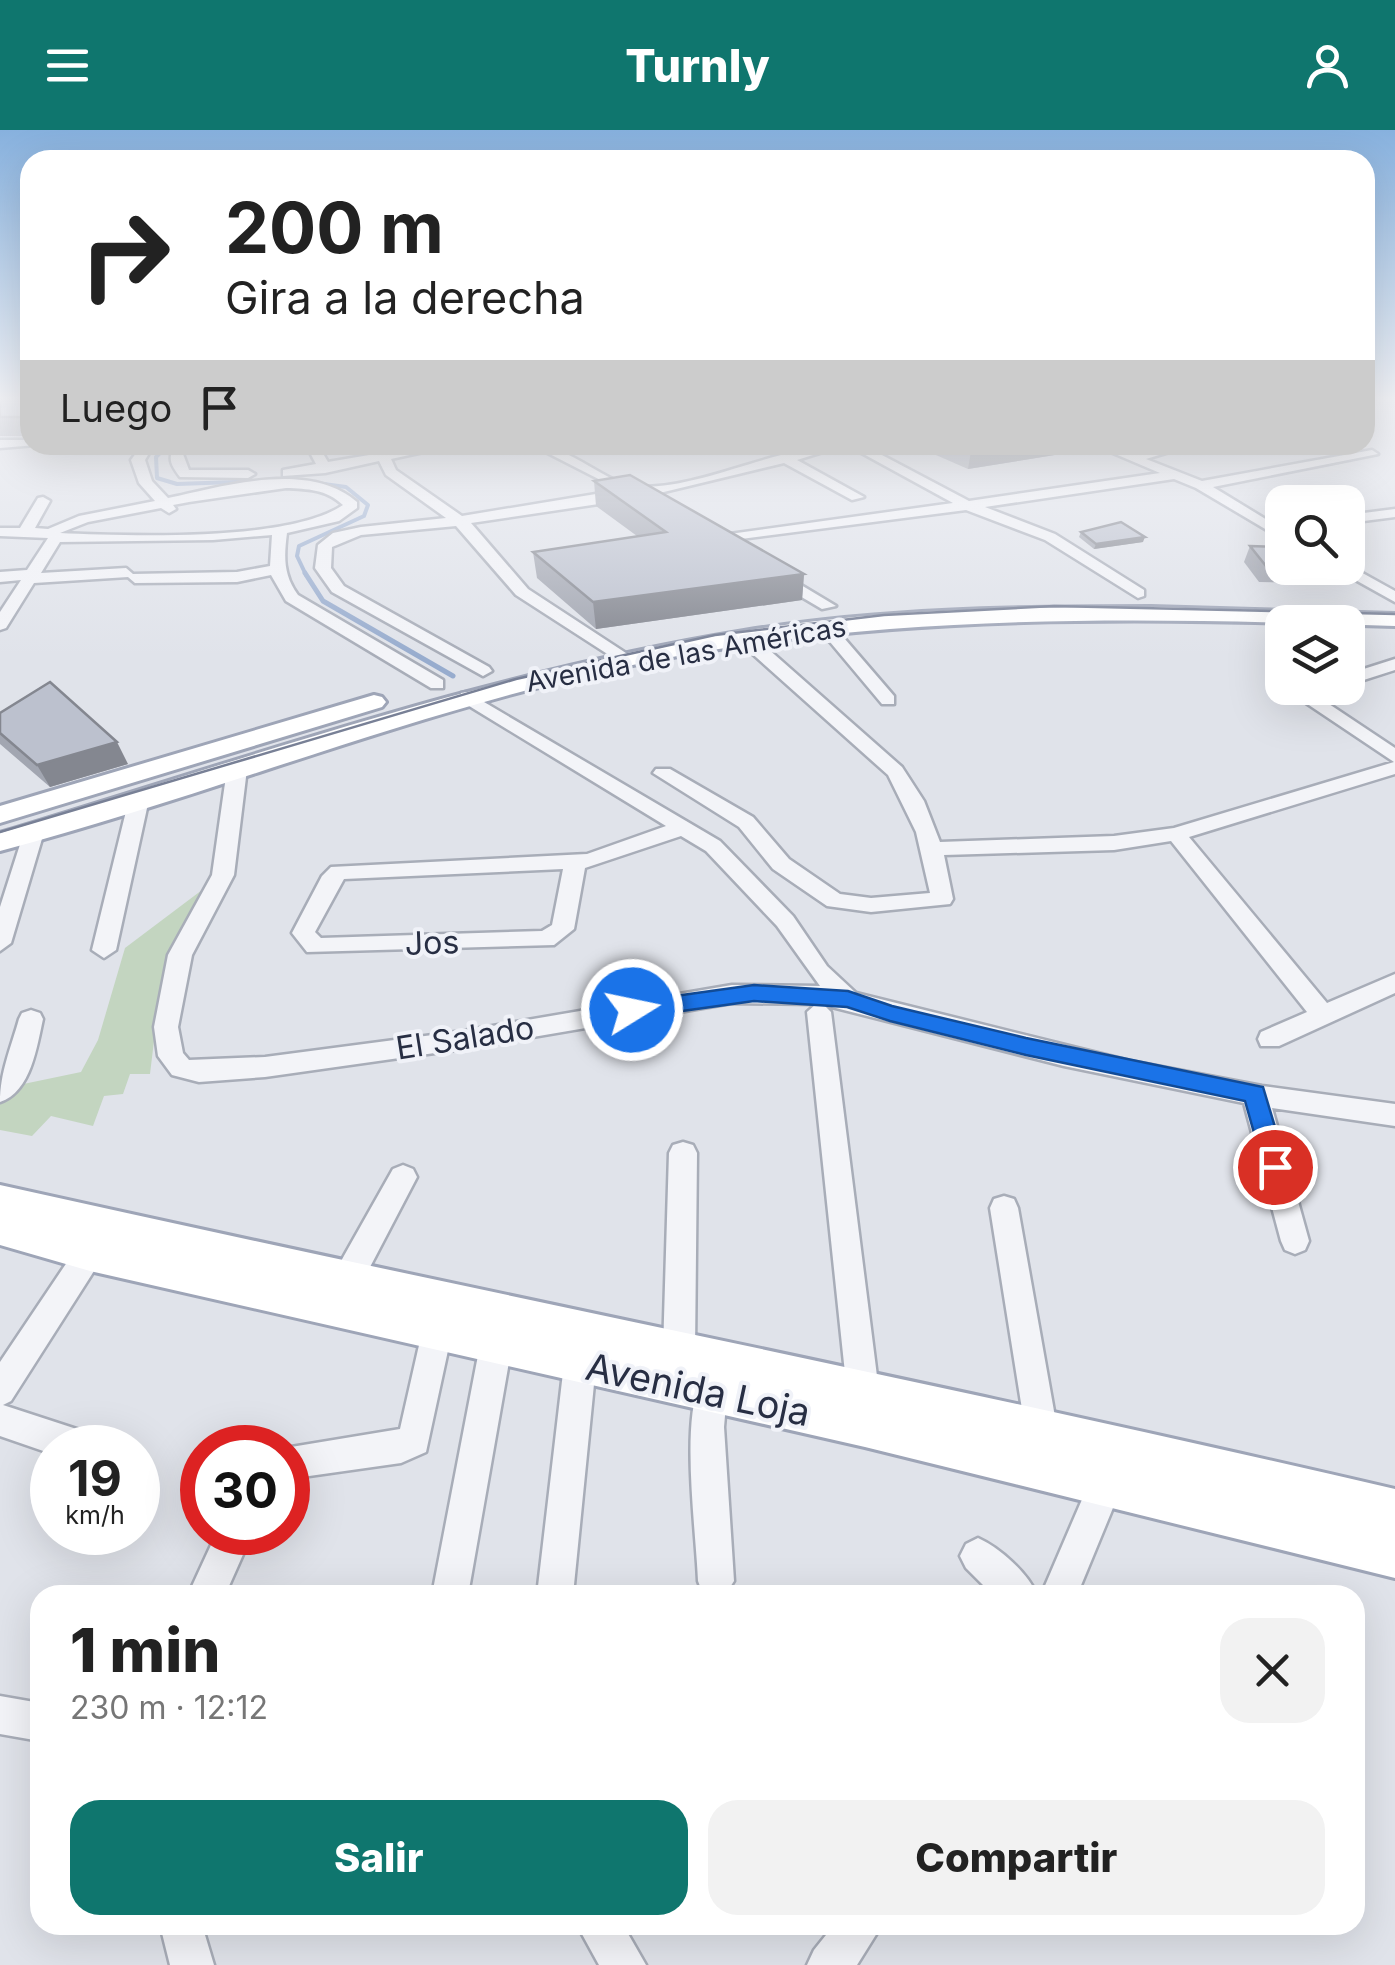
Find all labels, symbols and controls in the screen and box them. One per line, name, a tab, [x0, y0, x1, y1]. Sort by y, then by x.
icon: menu	[40, 38, 95, 93]
text: Turnly	[625, 38, 770, 93]
icon: person	[1300, 38, 1355, 93]
text: 200 m	[225, 185, 444, 270]
icon: right	[60, 190, 190, 320]
text: Gira a la derecha	[225, 270, 585, 325]
icon: arrive	[192, 380, 247, 435]
text: Luego	[60, 385, 172, 431]
map controls	[1265, 485, 1365, 705]
button: search	[1265, 485, 1365, 585]
button: layers	[1265, 605, 1365, 705]
street label: Avenida de las Américas	[523, 609, 849, 699]
street label: Jos	[404, 922, 460, 963]
position arrow	[580, 958, 684, 1062]
street label: El Salado	[393, 1007, 537, 1068]
pin	[1233, 1125, 1318, 1210]
icon: arrive	[1248, 1140, 1303, 1195]
street label: Avenida Loja	[582, 1343, 815, 1435]
speed limit sign: 30	[180, 1425, 310, 1555]
text: 19	[68, 1448, 122, 1508]
text: km/h	[65, 1500, 125, 1530]
text: 1 min	[70, 1614, 220, 1686]
button: close	[1220, 1618, 1325, 1723]
text: 230 m · 12:12	[70, 1688, 268, 1727]
button: Salir	[70, 1800, 688, 1915]
button: Compartir	[708, 1800, 1325, 1915]

